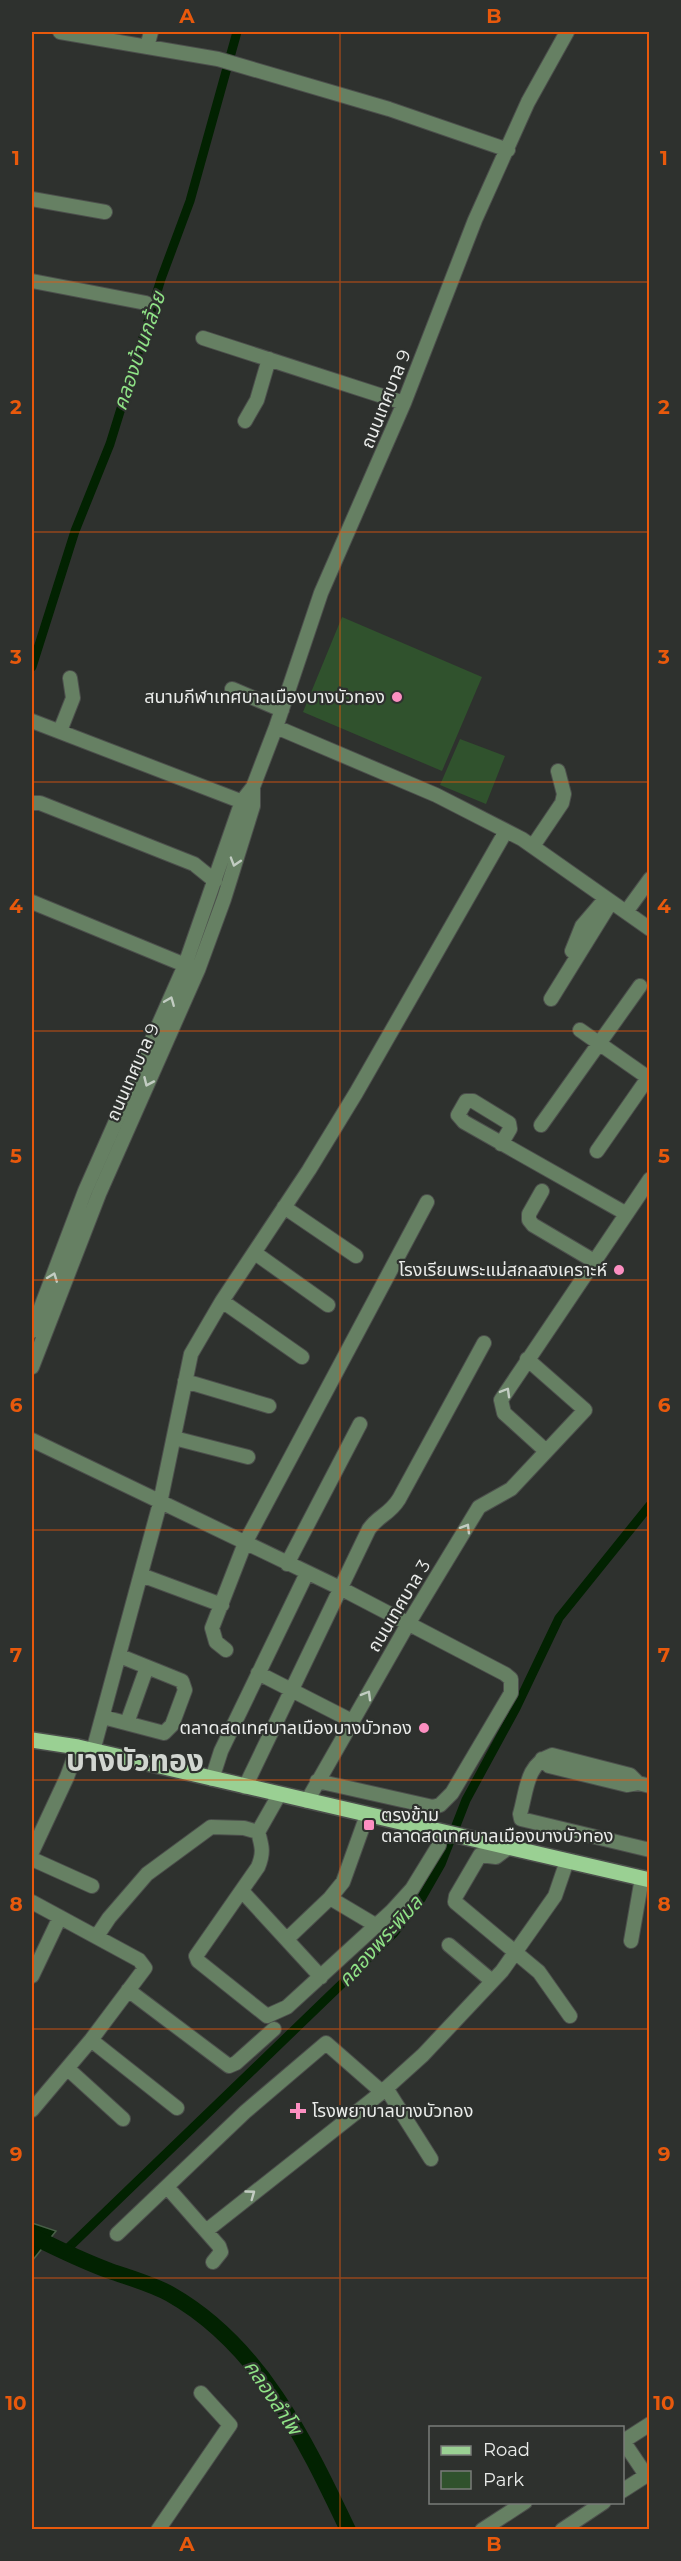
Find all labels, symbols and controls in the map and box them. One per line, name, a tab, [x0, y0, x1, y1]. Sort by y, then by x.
text: A	[178, 4, 195, 28]
text: B	[486, 4, 502, 28]
text: 1	[12, 146, 20, 170]
text: 1	[660, 146, 668, 170]
water label: คลองบ้านกล้วย	[108, 287, 171, 413]
street label: ถนนเทศบาล 9	[356, 346, 416, 452]
text: 2	[10, 395, 22, 419]
text: 2	[658, 395, 670, 419]
text: 3	[9, 645, 22, 669]
text: 3	[657, 645, 670, 669]
place label: สนามกีฬาเทศบาลเมืองบางบัวทอง	[144, 686, 385, 708]
marker: สนามกีฬาเทศบาลเมืองบางบัวทอง	[390, 690, 404, 704]
one-way arrow	[230, 856, 242, 867]
text: 4	[9, 894, 23, 918]
text: 4	[657, 894, 671, 918]
one-way arrow	[163, 996, 175, 1007]
street label: ถนนเทศบาล 9	[102, 1020, 164, 1124]
one-way arrow	[144, 1076, 156, 1087]
text: 5	[10, 1144, 22, 1168]
text: 5	[658, 1144, 670, 1168]
place label: โรงเรียนพระแม่สกลสงเคราะห์	[399, 1259, 607, 1281]
marker: โรงเรียนพระแม่สกลสงเคราะห์	[612, 1263, 626, 1277]
one-way arrow	[45, 1272, 58, 1283]
one-way arrow	[499, 1388, 510, 1398]
text: 6	[10, 1393, 23, 1417]
text: 6	[658, 1393, 671, 1417]
one-way arrow	[459, 1524, 471, 1534]
street label: ถนนเทศบาล 3	[363, 1556, 435, 1656]
text: 7	[10, 1643, 22, 1667]
text: 7	[658, 1643, 670, 1667]
one-way arrow	[359, 1691, 371, 1702]
place label: ตลาดสดเทศบาลเมืองบางบัวทอง	[180, 1717, 412, 1739]
marker: ตลาดสดเทศบาลเมืองบางบัวทอง	[417, 1721, 431, 1735]
district label: บางบัวทอง	[66, 1742, 204, 1779]
place label: ตรงข้าม ตลาดสดเทศบาลเมืองบางบัวทอง	[381, 1804, 613, 1847]
marker: ตรงข้าม ตลาดสดเทศบาลเมืองบางบัวทอง	[362, 1818, 376, 1832]
water label: คลองพระพิมล	[333, 1890, 427, 1991]
text: 8	[9, 1892, 23, 1916]
text: 8	[657, 1892, 671, 1916]
place label: โรงพยาบาลบางบัวทอง	[312, 2100, 473, 2122]
marker: โรงพยาบาลบางบัวทอง	[289, 2102, 307, 2120]
text: 9	[10, 2142, 22, 2166]
text: 9	[658, 2142, 670, 2166]
one-way arrow	[245, 2190, 256, 2201]
water label: คลองลำโพ	[239, 2355, 308, 2441]
text: 10	[5, 2391, 27, 2415]
text: 10	[653, 2391, 675, 2415]
legend	[429, 2426, 624, 2504]
text: Road	[483, 2439, 530, 2461]
text: Park	[483, 2469, 524, 2491]
text: A	[178, 2532, 195, 2556]
text: B	[486, 2532, 502, 2556]

